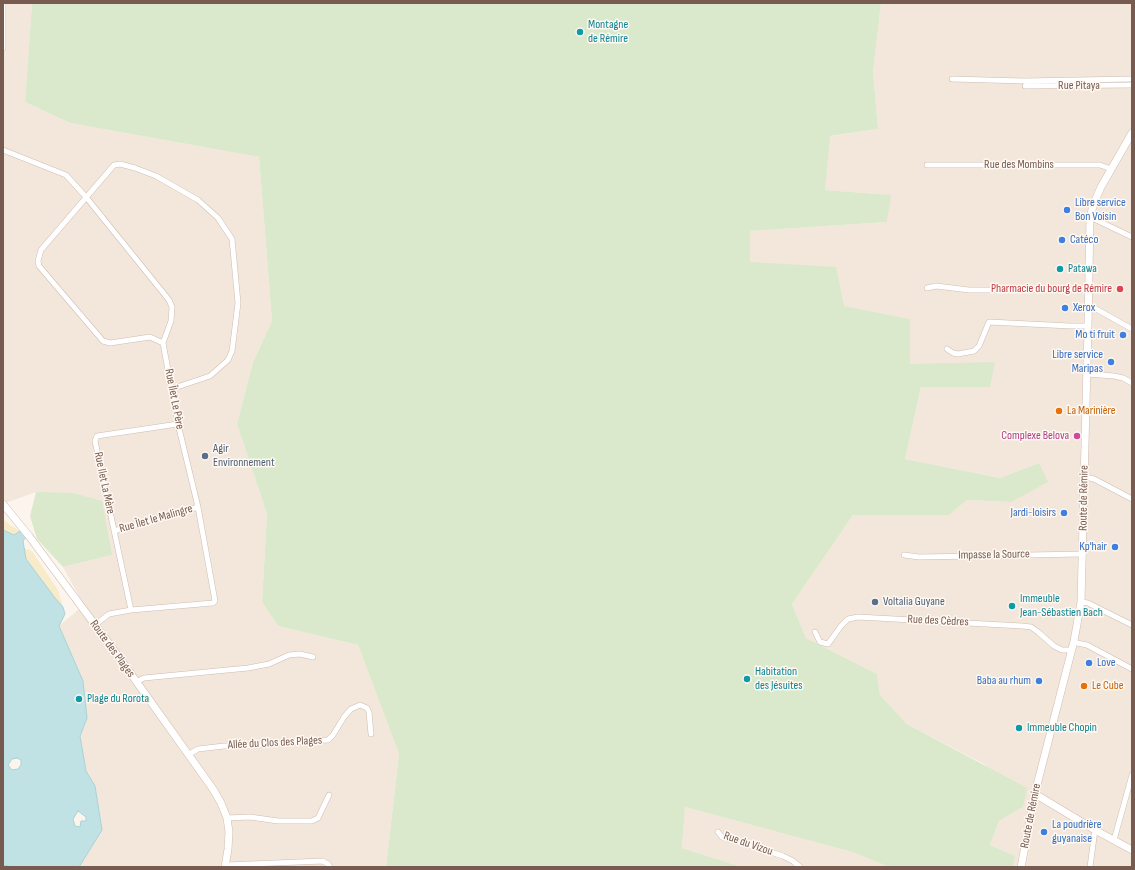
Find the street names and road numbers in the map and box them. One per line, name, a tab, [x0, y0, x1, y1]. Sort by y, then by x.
street label: Rue Pitaya	[1058, 79, 1100, 93]
street label: Rue des Mombins	[984, 158, 1054, 172]
street label: Rue Îlet Le Père	[161, 368, 187, 430]
street label: Rue Ilet La Mère	[90, 451, 118, 515]
street label: Route de Rémire	[1076, 465, 1092, 531]
street label: Rue Îlet le Malingre	[118, 502, 194, 536]
street label: Impasse la Source	[958, 547, 1030, 563]
street label: Rue des Cèdres	[907, 612, 969, 630]
street label: Route des Plages	[86, 617, 138, 681]
street label: Allée du Clos des Plages	[228, 733, 322, 753]
street label: Route de Rémire	[1018, 782, 1044, 850]
street label: Rue du Vizou	[722, 829, 774, 859]

